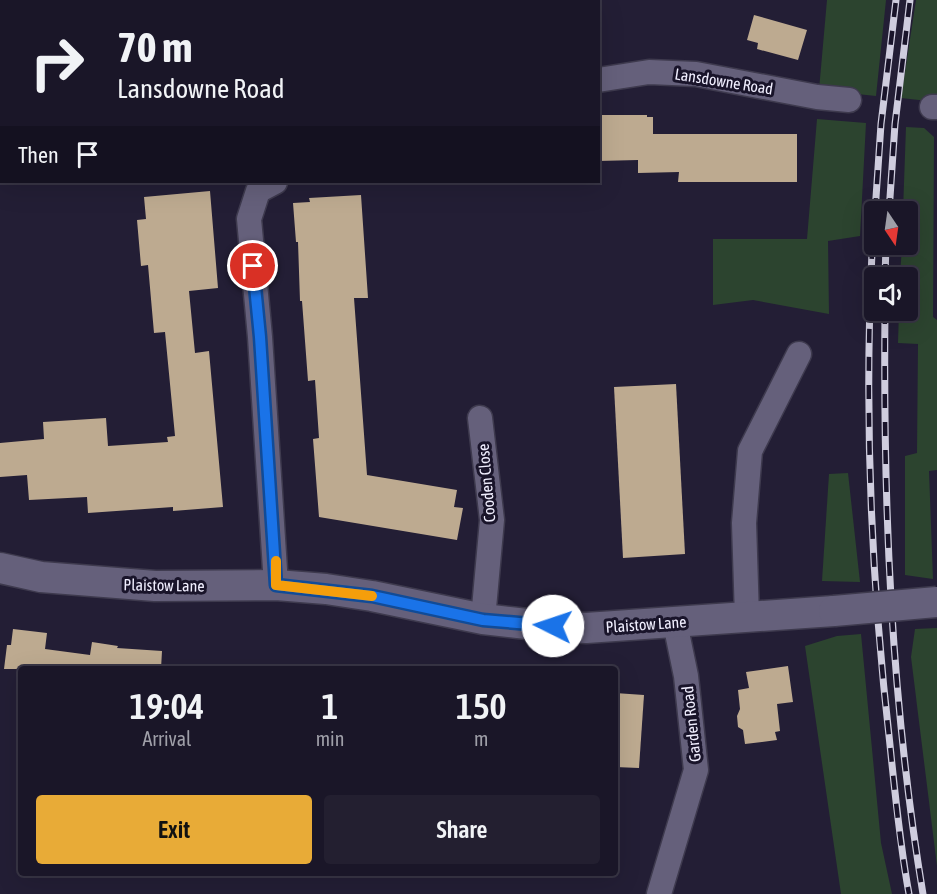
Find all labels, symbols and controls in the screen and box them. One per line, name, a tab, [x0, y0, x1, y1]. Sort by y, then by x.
text: 70 m	[117, 23, 192, 71]
icon: right	[18, 24, 96, 102]
street label: Lansdowne Road	[674, 64, 774, 98]
text: Lansdowne Road	[117, 73, 285, 104]
icon: arrive	[71, 138, 104, 171]
text: Then	[18, 142, 59, 168]
north arrow	[864, 201, 918, 255]
map controls	[864, 201, 918, 321]
pin	[227, 240, 278, 291]
icon: arrive	[236, 249, 269, 282]
button: sound	[864, 267, 918, 321]
street label: Cooden Close	[474, 443, 498, 523]
street label: Plaistow Lane	[123, 575, 205, 595]
position arrow	[521, 594, 585, 658]
street label: Plaistow Lane	[605, 612, 687, 636]
text: 19:04	[129, 685, 204, 727]
text: 1	[322, 685, 338, 727]
text: 150	[456, 685, 507, 727]
street label: Garden Road	[678, 685, 704, 763]
text: Arrival	[142, 727, 191, 750]
text: min	[316, 727, 344, 750]
text: m	[474, 727, 488, 750]
button: Exit	[36, 795, 312, 864]
button: Share	[324, 795, 600, 864]

